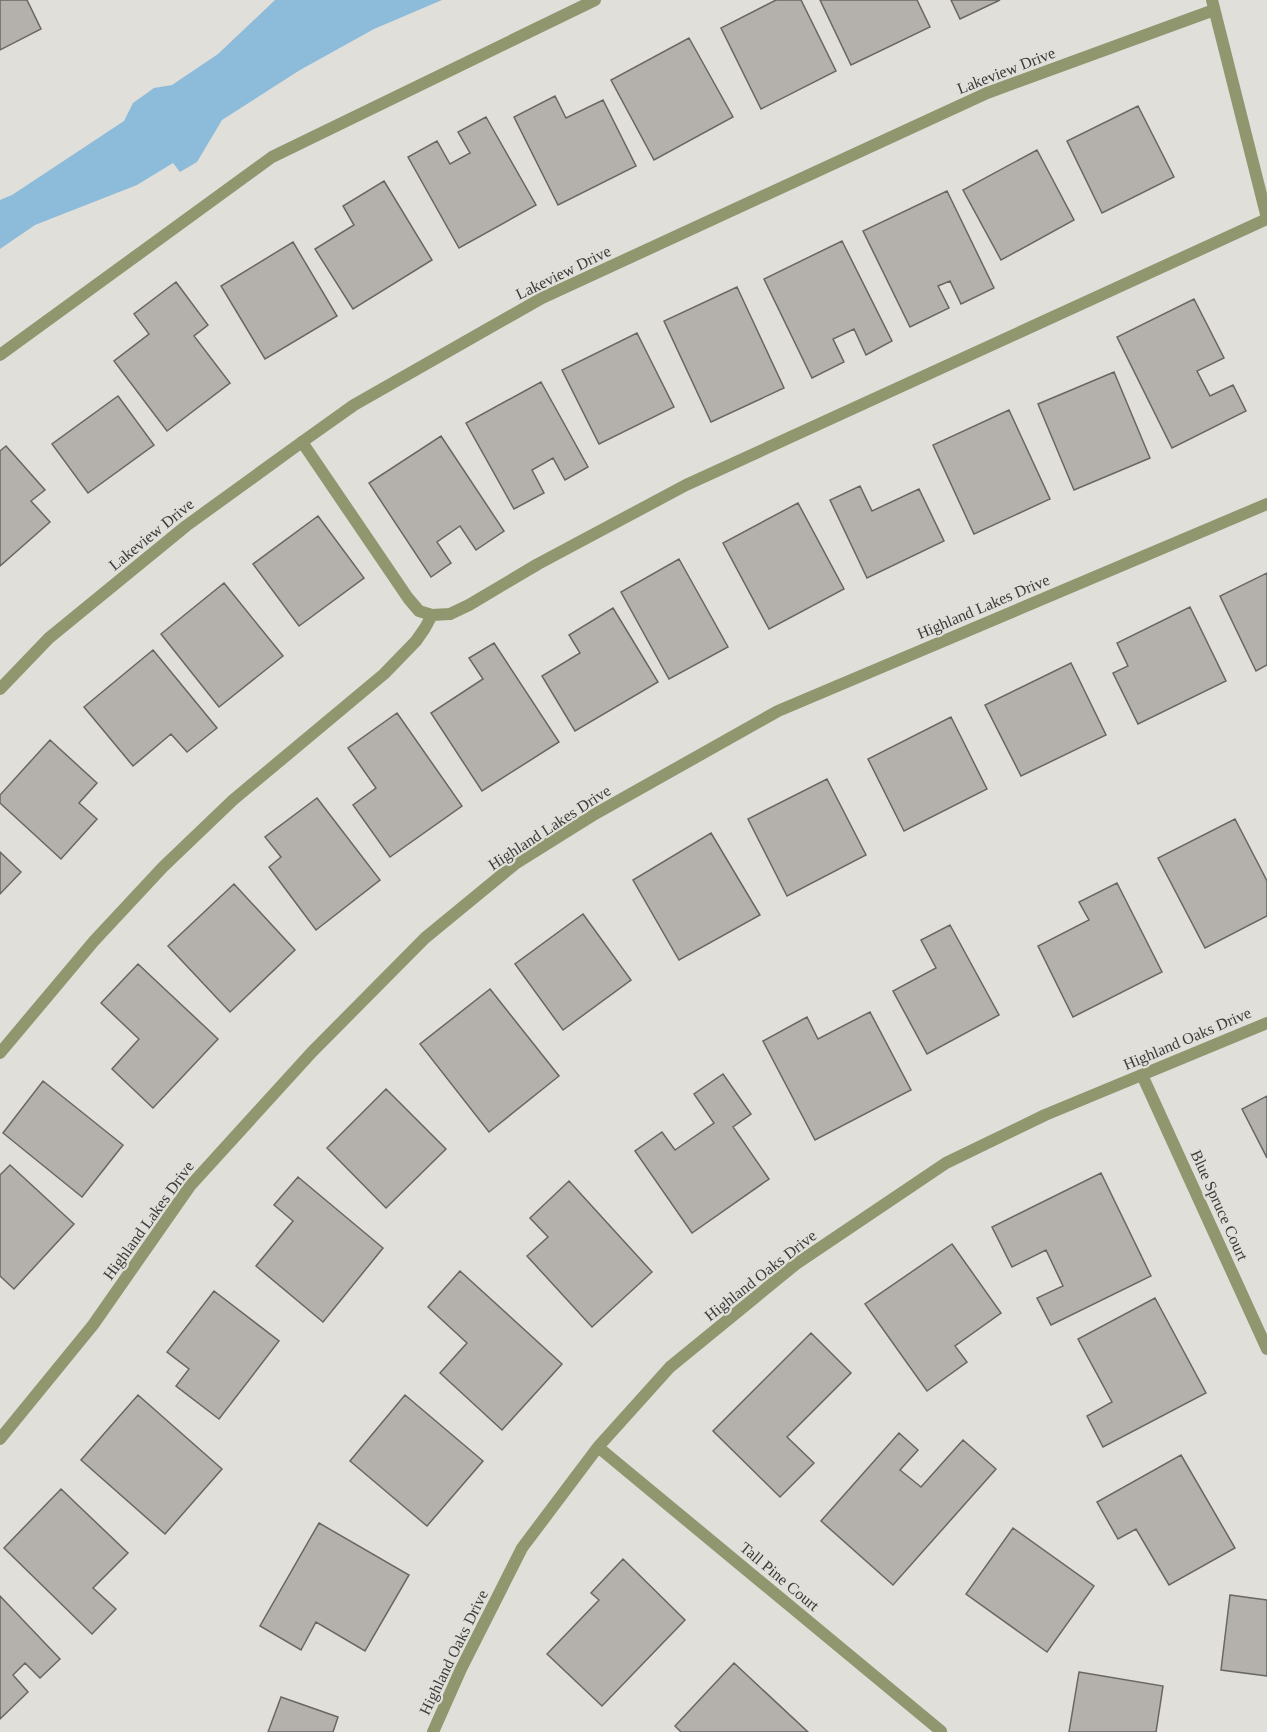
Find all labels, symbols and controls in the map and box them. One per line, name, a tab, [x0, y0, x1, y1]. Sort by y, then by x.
street label: Lakeview Drive	[955, 44, 1058, 97]
street label: Lakeview Drive	[513, 242, 613, 303]
street label: Lakeview Drive	[106, 495, 197, 574]
street label: Highland Lakes Drive	[914, 571, 1052, 643]
street label: Highland Lakes Drive	[485, 782, 614, 874]
street label: Highland Oaks Drive	[1121, 1004, 1254, 1074]
street label: Blue Spruce Court	[1187, 1147, 1252, 1264]
street label: Highland Lakes Drive	[100, 1158, 198, 1283]
street label: Highland Oaks Drive	[701, 1227, 820, 1325]
street label: Tall Pine Court	[737, 1539, 823, 1615]
street label: Highland Oaks Drive	[416, 1587, 492, 1718]

